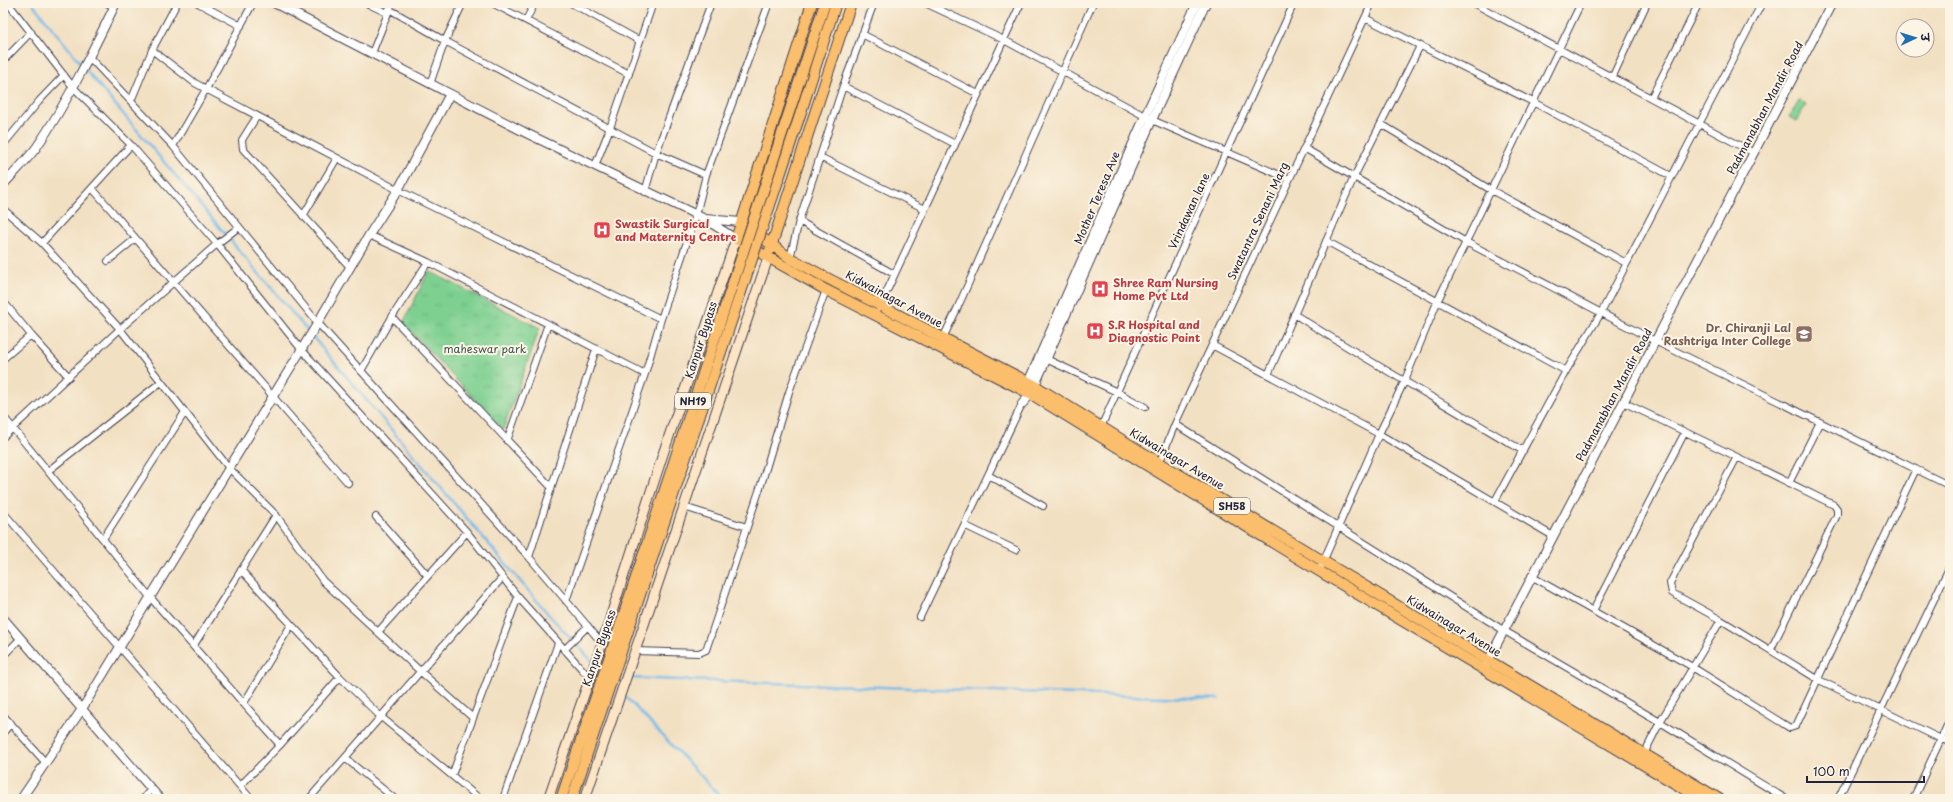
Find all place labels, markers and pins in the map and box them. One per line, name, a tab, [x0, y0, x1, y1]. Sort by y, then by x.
place label: Swastik Surgical and Maternity Centre	[615, 215, 736, 245]
hospital icon: Swastik Surgical and Maternity Centre	[592, 220, 612, 240]
place label: Shree Ram Nursing Home Pvt Ltd	[1113, 274, 1219, 304]
hospital icon: Shree Ram Nursing Home Pvt Ltd	[1090, 279, 1110, 299]
place label: S.R Hospital and Diagnostic Point	[1108, 316, 1200, 346]
place label: Dr. Chiranji Lal Rashtriya Inter College	[1664, 319, 1791, 349]
hospital icon: S.R Hospital and Diagnostic Point	[1085, 321, 1105, 341]
school or university icon: Dr. Chiranji Lal Rashtriya Inter College	[1794, 324, 1814, 344]

